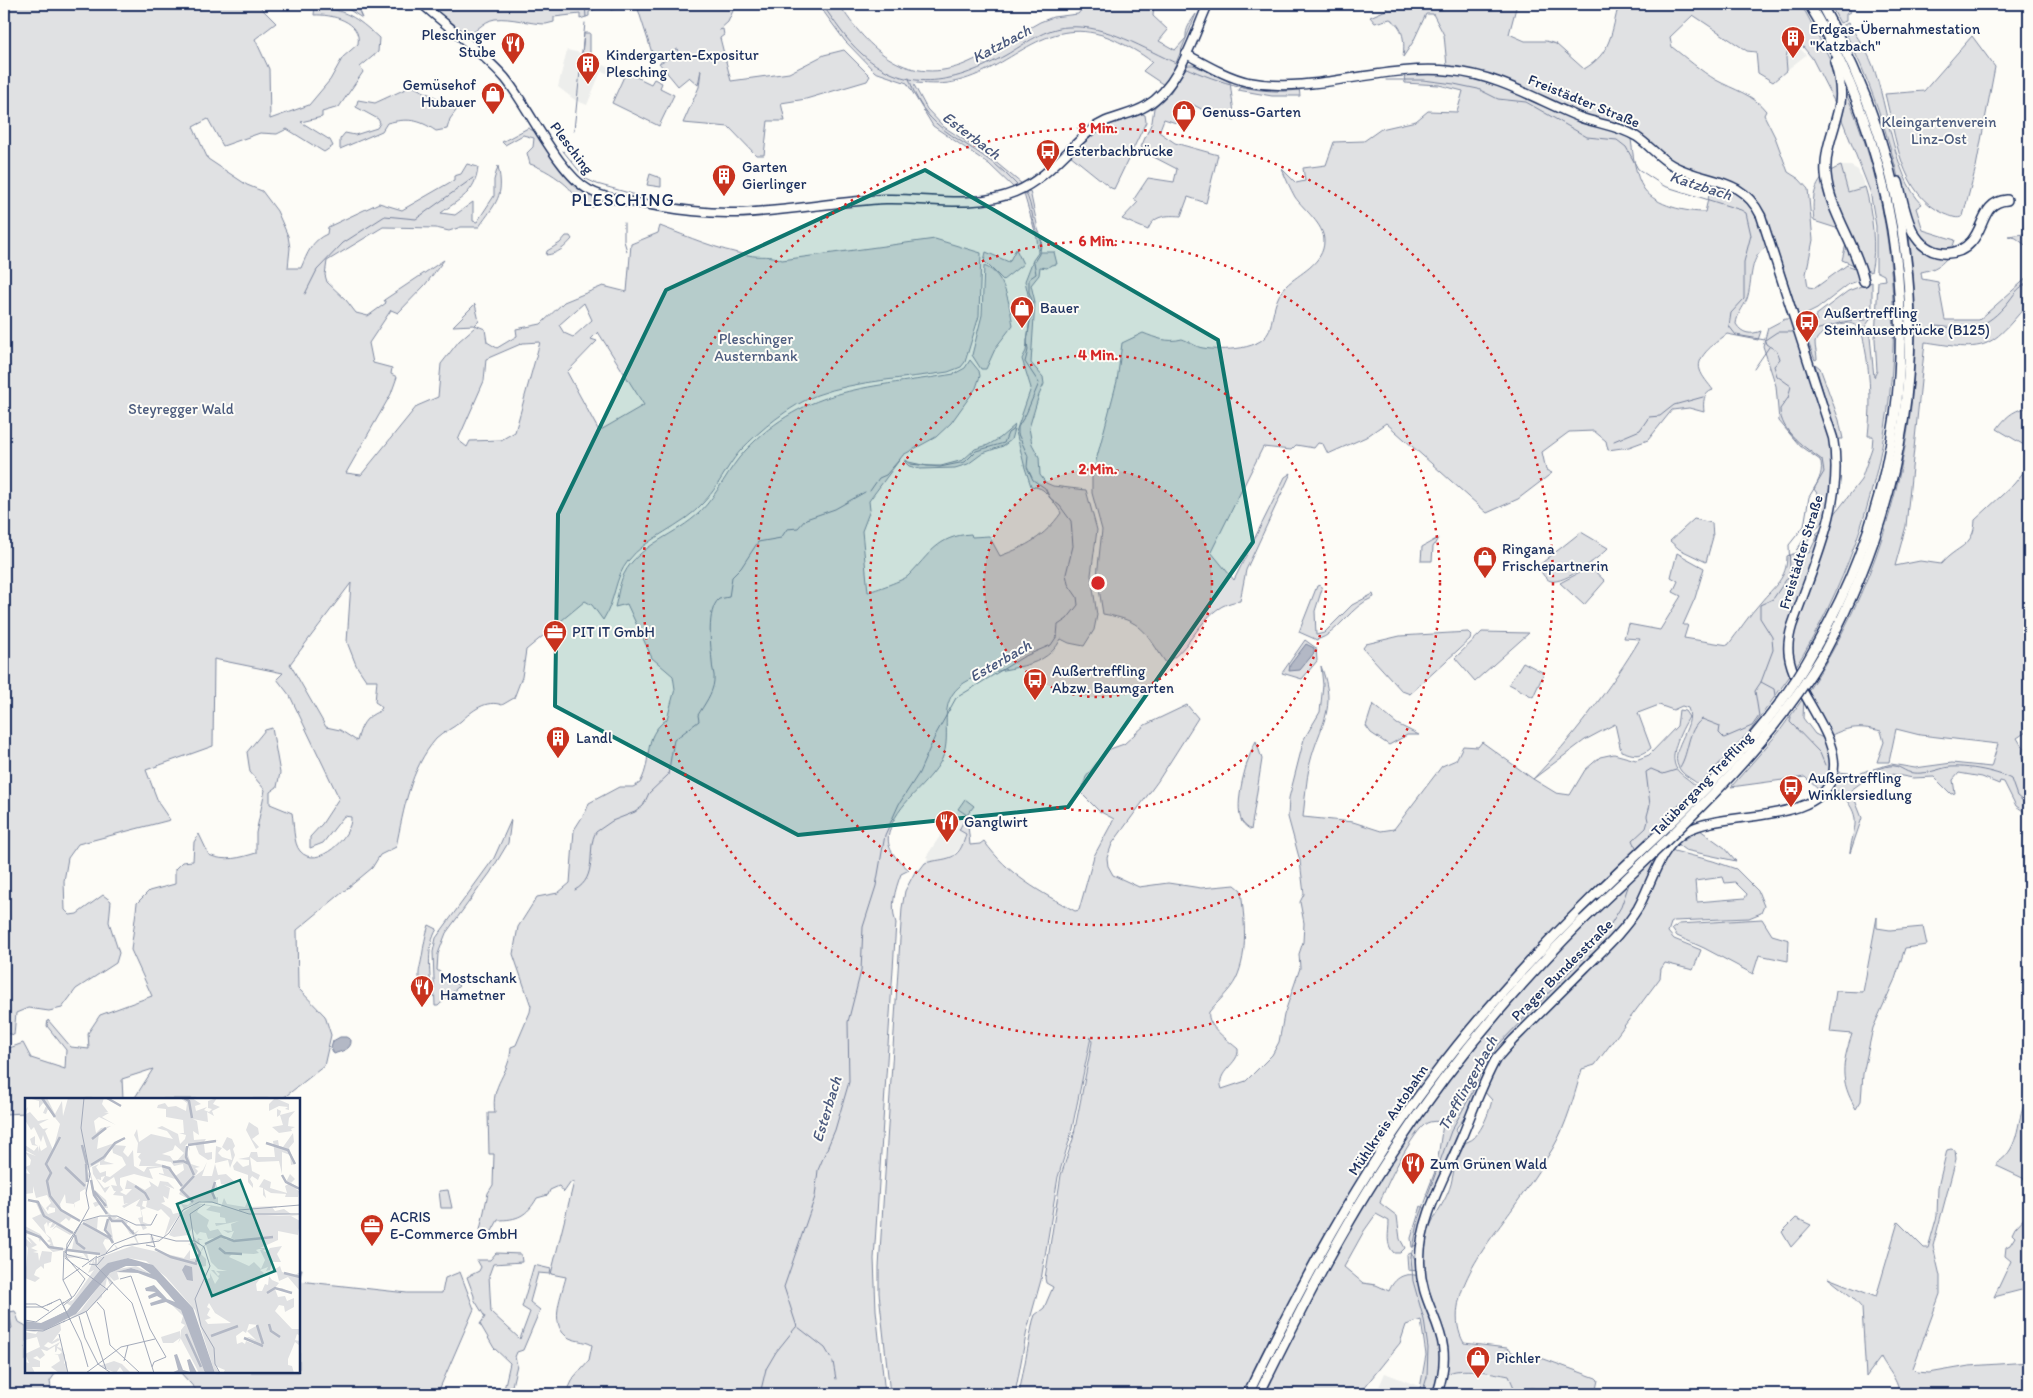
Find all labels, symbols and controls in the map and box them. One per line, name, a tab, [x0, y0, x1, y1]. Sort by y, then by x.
water label: Katzbach	[969, 20, 1035, 67]
place label: Erdgas-Übernahmestation "Katzbach"	[1810, 20, 1981, 55]
building icon: Erdgas-Übernahmestation "Katzbach"	[1780, 25, 1806, 59]
place label: Pleschinger Stube	[422, 26, 496, 61]
restaurant icon: Pleschinger Stube	[500, 31, 526, 65]
place label: Kindergarten-Expositur Plesching	[606, 46, 759, 81]
building icon: Kindergarten-Expositur Plesching	[575, 51, 601, 85]
street label: Freistädter Straße	[1525, 70, 1643, 132]
place label: Gemüsehof Hubauer	[402, 76, 476, 111]
shop icon: Gemüsehof Hubauer	[480, 81, 506, 115]
shop icon: Genuss-Garten	[1171, 99, 1197, 133]
place label: Genuss-Garten	[1202, 103, 1301, 121]
water label: Esterbach	[939, 107, 1005, 164]
park label: Kleingartenverein Linz-Ost	[1882, 113, 1997, 148]
street label: Plesching	[546, 118, 598, 178]
text: 8 Min.	[1078, 119, 1118, 137]
bus stop icon: Esterbachbrücke	[1035, 138, 1061, 172]
place label: Esterbachbrücke	[1066, 142, 1173, 160]
place label: Garten Gierlinger	[742, 158, 807, 193]
building icon: Garten Gierlinger	[711, 163, 737, 197]
water label: Katzbach	[1668, 167, 1735, 205]
district label: PLESCHING	[571, 189, 675, 211]
text: 6 Min.	[1078, 232, 1118, 250]
shop icon: Bauer	[1009, 295, 1035, 329]
place label: Bauer	[1040, 299, 1079, 317]
place label: Außertreffling Steinhauserbrücke (B125)	[1824, 304, 1990, 339]
bus stop icon: Außertreffling Steinhauserbrücke (B125)	[1794, 309, 1820, 343]
park label: Pleschinger Austernbank	[714, 330, 798, 365]
text: 4 Min.	[1078, 346, 1118, 364]
park label: Steyregger Wald	[128, 400, 234, 418]
text: 2 Min.	[1078, 460, 1118, 478]
street label: Freistädter Straße	[1775, 492, 1827, 612]
place label: Ringana Frischepartnerin	[1502, 540, 1609, 575]
shop icon: Ringana Frischepartnerin	[1472, 545, 1498, 579]
centre of rings	[1089, 574, 1107, 592]
office icon: PIT IT GmbH	[542, 619, 568, 653]
place label: PIT IT GmbH	[572, 623, 655, 641]
water label: Esterbach	[966, 635, 1035, 686]
place label: Außertreffling Abzw. Baumgarten	[1052, 662, 1174, 697]
bus stop icon: Außertreffling Abzw. Baumgarten	[1022, 667, 1048, 701]
building icon: Landl	[545, 725, 571, 759]
street label: Talübergang Treffling	[1647, 728, 1757, 840]
place label: Landl	[576, 729, 613, 747]
place label: Außertreffling Winklersiedlung	[1808, 769, 1912, 804]
bus stop icon: Außertreffling Winklersiedlung	[1778, 774, 1804, 808]
restaurant icon: Ganglwirt	[934, 809, 960, 843]
place label: Ganglwirt	[964, 813, 1028, 831]
street label: Prager Bundesstraße	[1507, 915, 1617, 1025]
place label: Mostschank Hametner	[440, 969, 517, 1004]
restaurant icon: Mostschank Hametner	[409, 974, 435, 1008]
water label: Trefflingerbach	[1434, 1032, 1502, 1134]
street label: Mühlkreis Autobahn	[1344, 1061, 1432, 1179]
water label: Esterbach	[807, 1073, 846, 1144]
inset map	[25, 1098, 300, 1373]
restaurant icon: Zum Grünen Wald	[1400, 1151, 1426, 1185]
place label: Zum Grünen Wald	[1430, 1155, 1547, 1173]
place label: ACRIS E-Commerce GmbH	[390, 1208, 518, 1243]
office icon: ACRIS E-Commerce GmbH	[359, 1213, 385, 1247]
shop icon: Pichler	[1465, 1345, 1491, 1379]
place label: Pichler	[1496, 1349, 1540, 1367]

